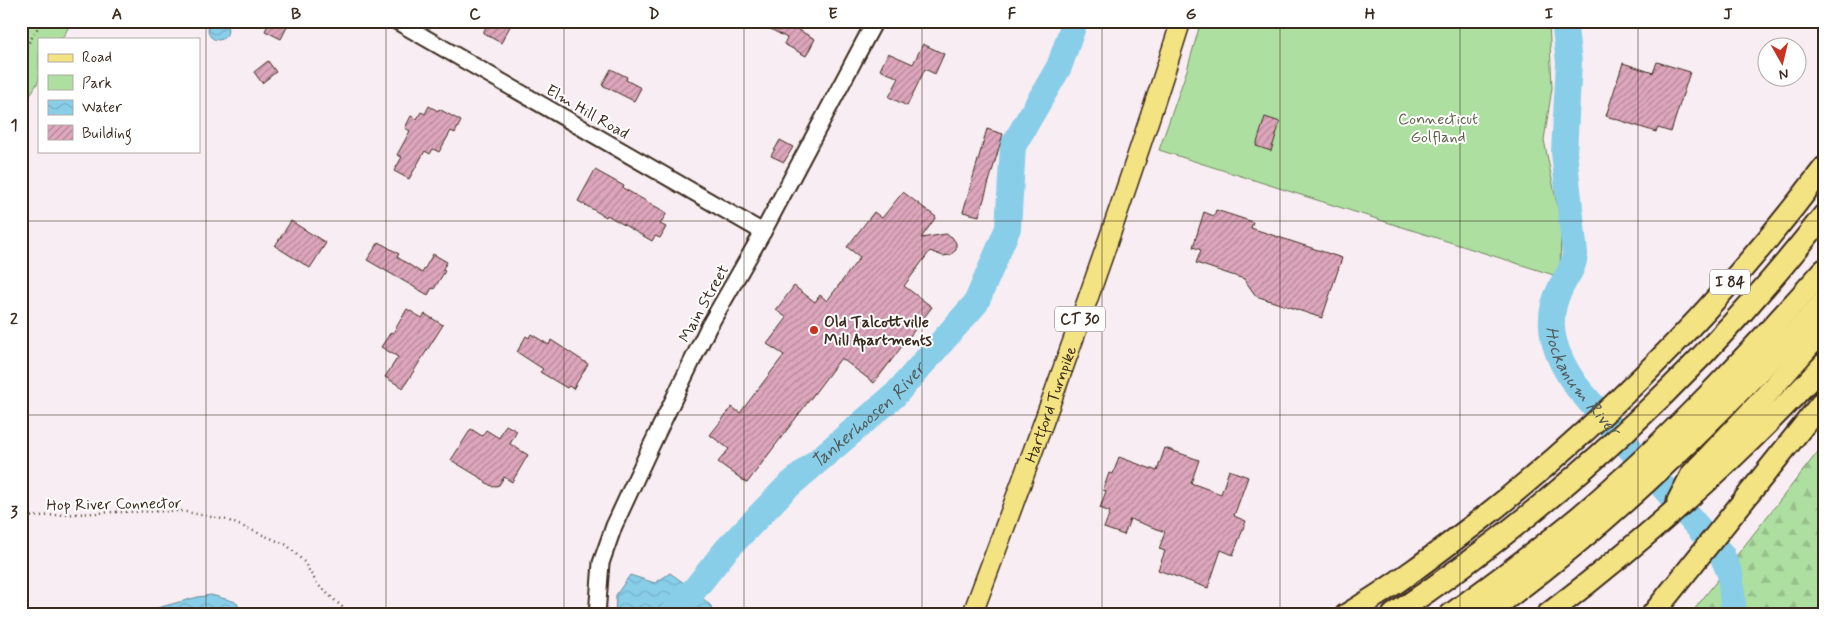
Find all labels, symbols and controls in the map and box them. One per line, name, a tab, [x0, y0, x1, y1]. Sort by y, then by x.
text: A	[112, 4, 122, 25]
text: B	[291, 4, 301, 25]
text: C	[469, 4, 481, 25]
text: D	[648, 4, 660, 25]
text: E	[828, 4, 838, 25]
text: F	[1008, 4, 1017, 25]
text: G	[1186, 4, 1197, 25]
text: H	[1365, 4, 1376, 25]
text: I	[1545, 4, 1554, 25]
text: J	[1723, 4, 1733, 25]
legend	[38, 38, 200, 152]
north arrow	[1758, 38, 1808, 88]
text: Road	[82, 48, 112, 68]
text: N	[1778, 64, 1790, 83]
text: Park	[82, 74, 112, 94]
street label: Elm Hill Road	[542, 80, 632, 144]
text: Water	[82, 98, 122, 118]
park label: Connecticut Golfland	[1398, 109, 1478, 148]
text: 1	[10, 115, 18, 136]
text: Building	[82, 124, 132, 145]
street label: Main Street	[674, 261, 735, 346]
road number: I 84	[1710, 270, 1750, 294]
road number: CT 30	[1055, 306, 1105, 332]
text: 2	[10, 309, 18, 330]
place label: Old Talcottville Mill Apartments	[824, 312, 932, 352]
marker: Old Talcottville Mill Apartments	[808, 324, 820, 336]
water label: Hockanum River	[1539, 325, 1627, 444]
street label: Hartford Turnpike	[1021, 343, 1082, 466]
water label: Tankerhoosen River	[806, 356, 933, 474]
street label: Hop River Connector	[46, 493, 182, 516]
text: 3	[10, 502, 18, 523]

